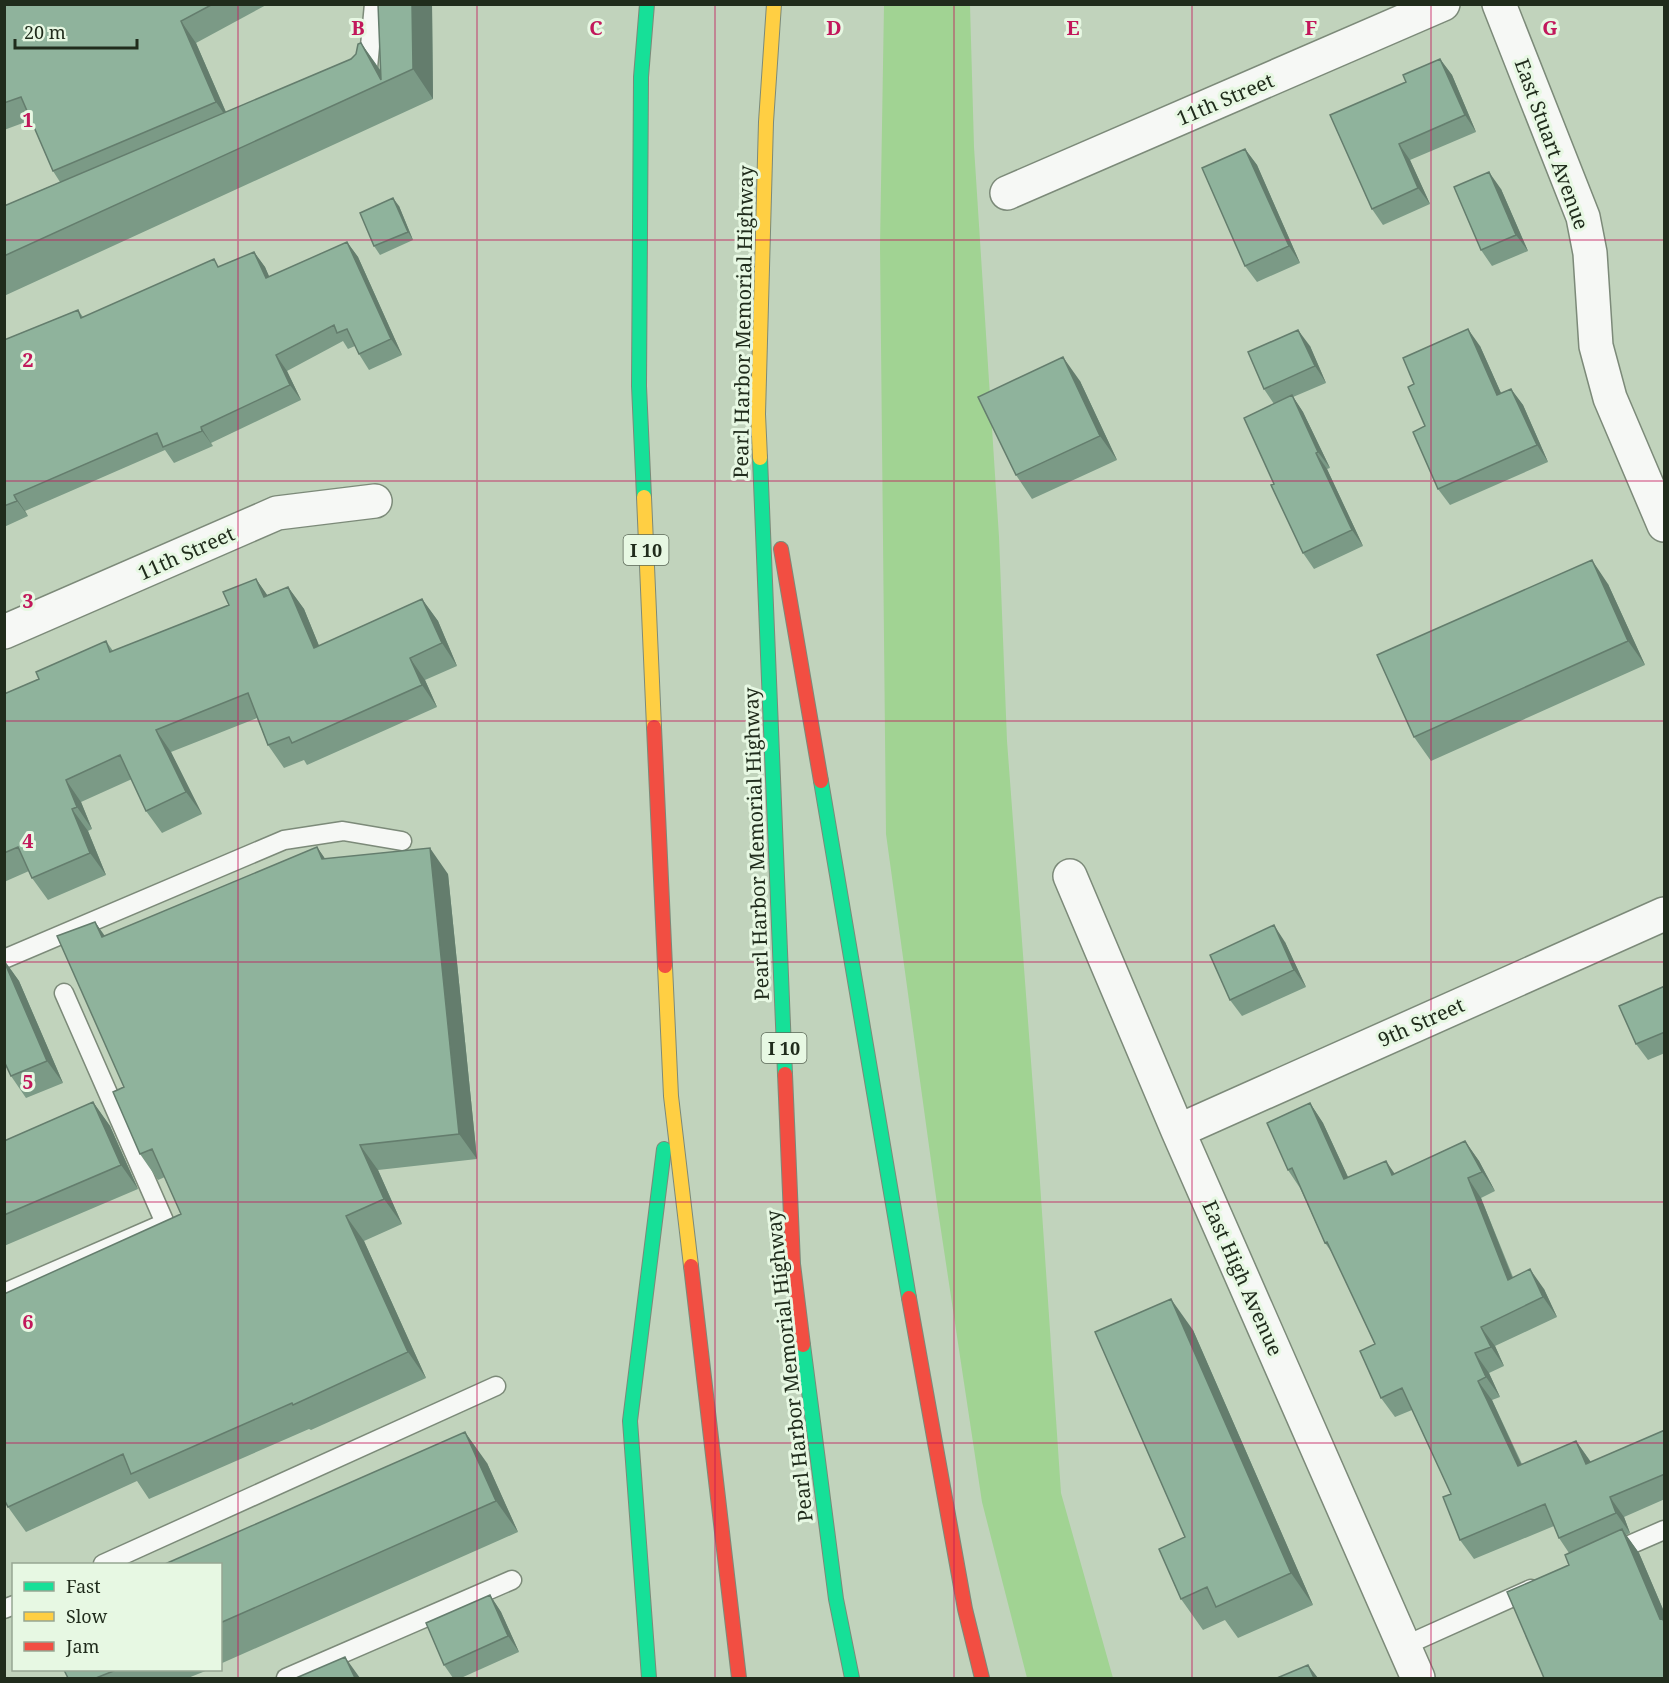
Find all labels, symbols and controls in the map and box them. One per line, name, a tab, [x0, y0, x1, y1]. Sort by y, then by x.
scale bar	[15, 12, 136, 50]
text: B	[351, 14, 365, 41]
text: C	[589, 14, 603, 41]
text: D	[826, 14, 842, 41]
text: E	[1066, 14, 1080, 41]
text: F	[1305, 14, 1317, 41]
text: G	[1542, 14, 1558, 41]
text: 20 m	[24, 20, 66, 44]
street label: East Stuart Avenue	[1509, 55, 1595, 233]
street label: 11th Street	[1172, 66, 1278, 132]
text: 1	[22, 106, 34, 133]
street label: Pearl Harbor Memorial Highway	[727, 164, 759, 479]
text: 2	[22, 346, 34, 373]
street label: 11th Street	[133, 520, 239, 586]
road number: I 10	[624, 535, 668, 565]
text: 3	[22, 587, 34, 614]
street label: Pearl Harbor Memorial Highway	[737, 686, 775, 1001]
text: 4	[22, 827, 34, 854]
street label: 9th Street	[1374, 991, 1468, 1053]
road number: I 10	[762, 1033, 806, 1063]
text: 5	[22, 1068, 34, 1095]
street label: East High Avenue	[1197, 1196, 1289, 1360]
street label: Pearl Harbor Memorial Highway	[759, 1208, 819, 1523]
text: 6	[22, 1308, 34, 1335]
legend	[12, 1563, 222, 1671]
text: Fast	[66, 1574, 101, 1598]
text: Slow	[66, 1604, 108, 1628]
text: Jam	[65, 1634, 100, 1658]

